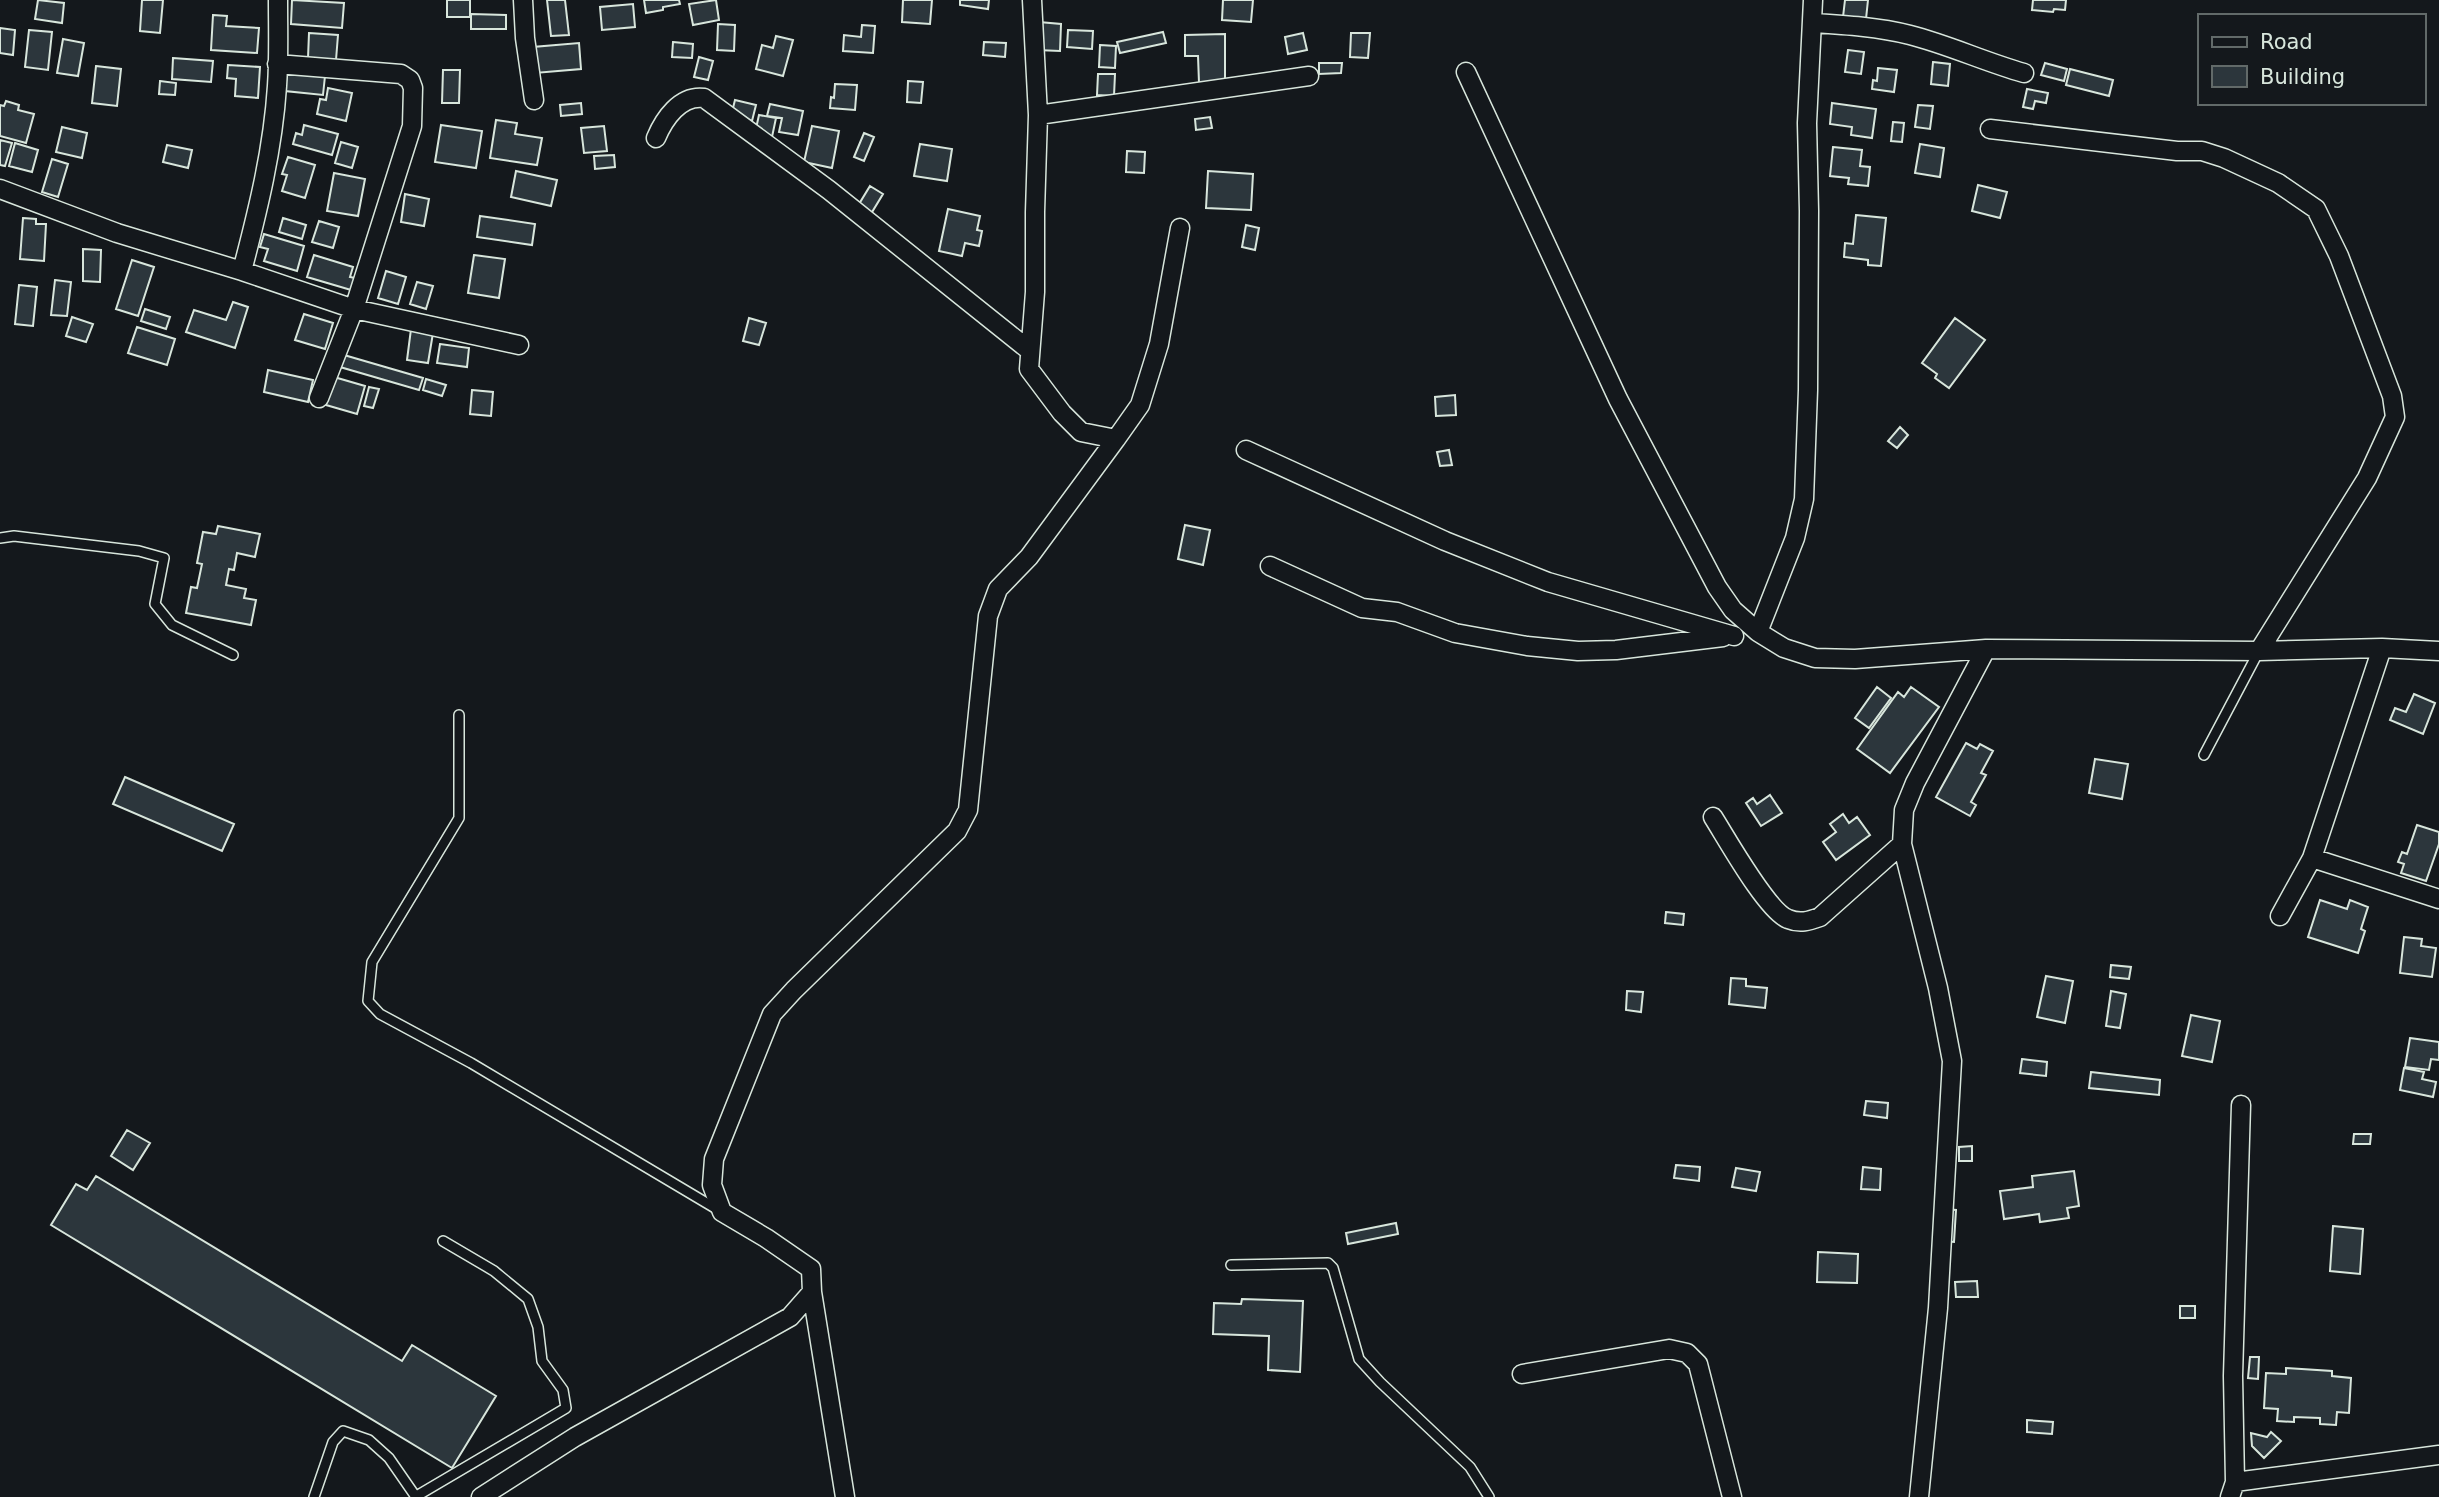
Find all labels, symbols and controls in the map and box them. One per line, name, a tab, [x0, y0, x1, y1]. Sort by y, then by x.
legend	[2198, 14, 2425, 105]
text: Road	[2260, 30, 2313, 54]
text: Building	[2260, 65, 2345, 89]

